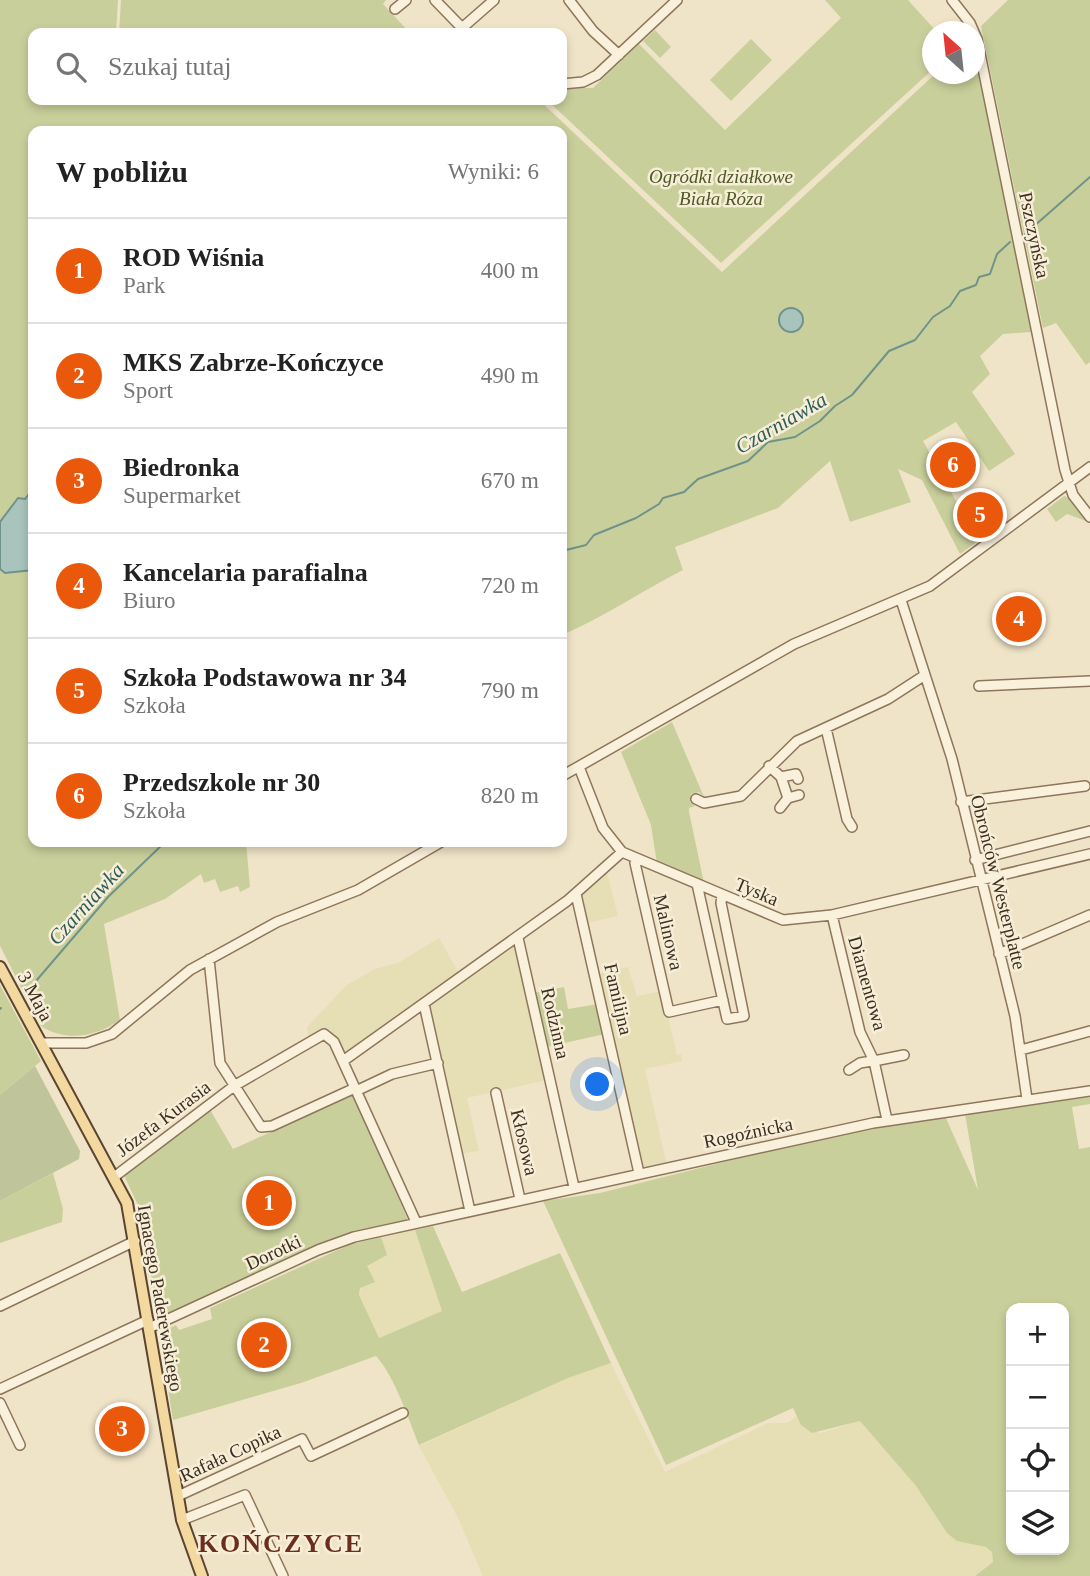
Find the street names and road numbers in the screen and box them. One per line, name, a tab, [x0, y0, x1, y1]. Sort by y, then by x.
street label: Pszczyńska	[1015, 190, 1054, 281]
street label: Obrońców Westerplatte	[967, 793, 1030, 972]
street label: Tyska	[732, 873, 782, 910]
street label: Malinowa	[650, 892, 688, 973]
street label: Diamentowa	[844, 934, 891, 1033]
street label: Familijna	[600, 961, 637, 1038]
street label: 3 Maja	[14, 968, 58, 1025]
street label: Rodzinna	[537, 985, 574, 1061]
street label: Józefa Kurasia	[112, 1076, 215, 1161]
street label: Kłosowa	[507, 1107, 542, 1178]
street label: Rogoźnicka	[702, 1113, 795, 1152]
street label: Ignacego Paderewskiego	[134, 1203, 187, 1393]
street label: Dorotki	[242, 1230, 304, 1274]
street label: Rafała Copika	[176, 1421, 285, 1486]

